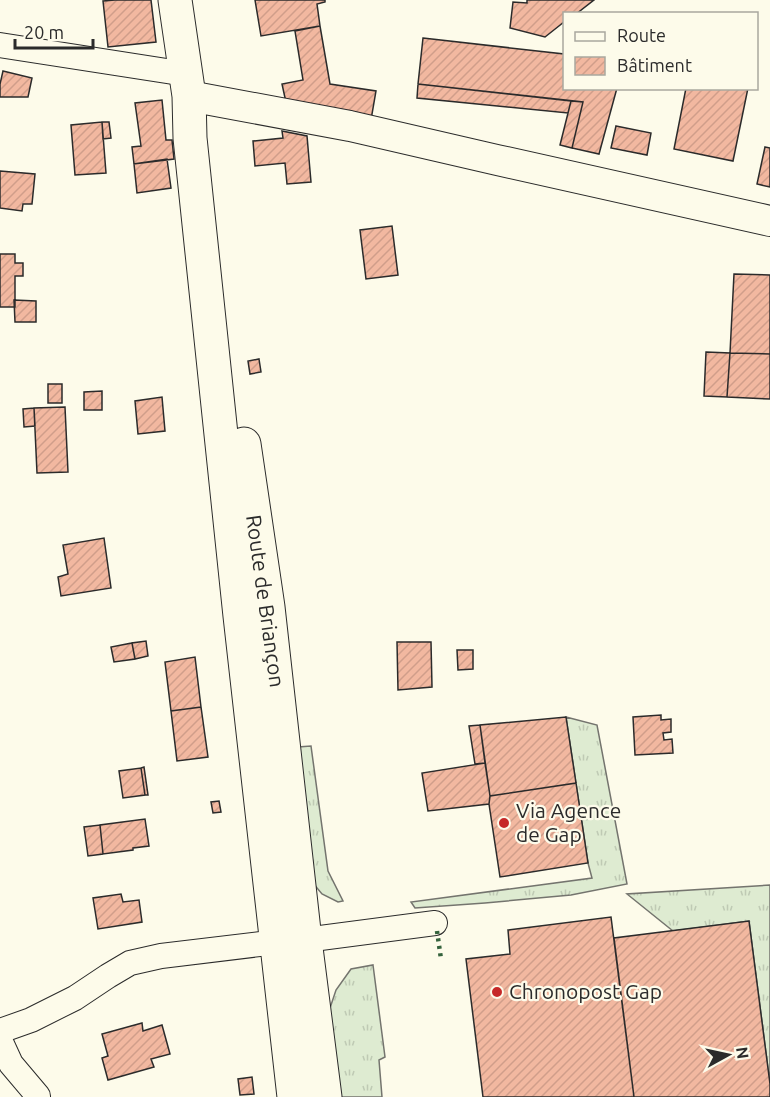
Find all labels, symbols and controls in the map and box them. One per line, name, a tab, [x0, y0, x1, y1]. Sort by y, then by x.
scale bar	[15, 12, 93, 50]
legend	[563, 12, 758, 90]
text: 20 m	[24, 22, 64, 42]
text: Route	[617, 25, 666, 45]
text: Bâtiment	[617, 55, 692, 75]
street label: Route de Briançon	[242, 513, 290, 689]
place label: Via Agence de Gap	[516, 798, 621, 846]
marker: Via Agence de Gap	[497, 816, 511, 830]
place label: Chronopost Gap	[509, 979, 662, 1003]
marker: Chronopost Gap	[490, 985, 504, 999]
north arrow	[698, 1025, 758, 1085]
text: N	[733, 1046, 753, 1060]

